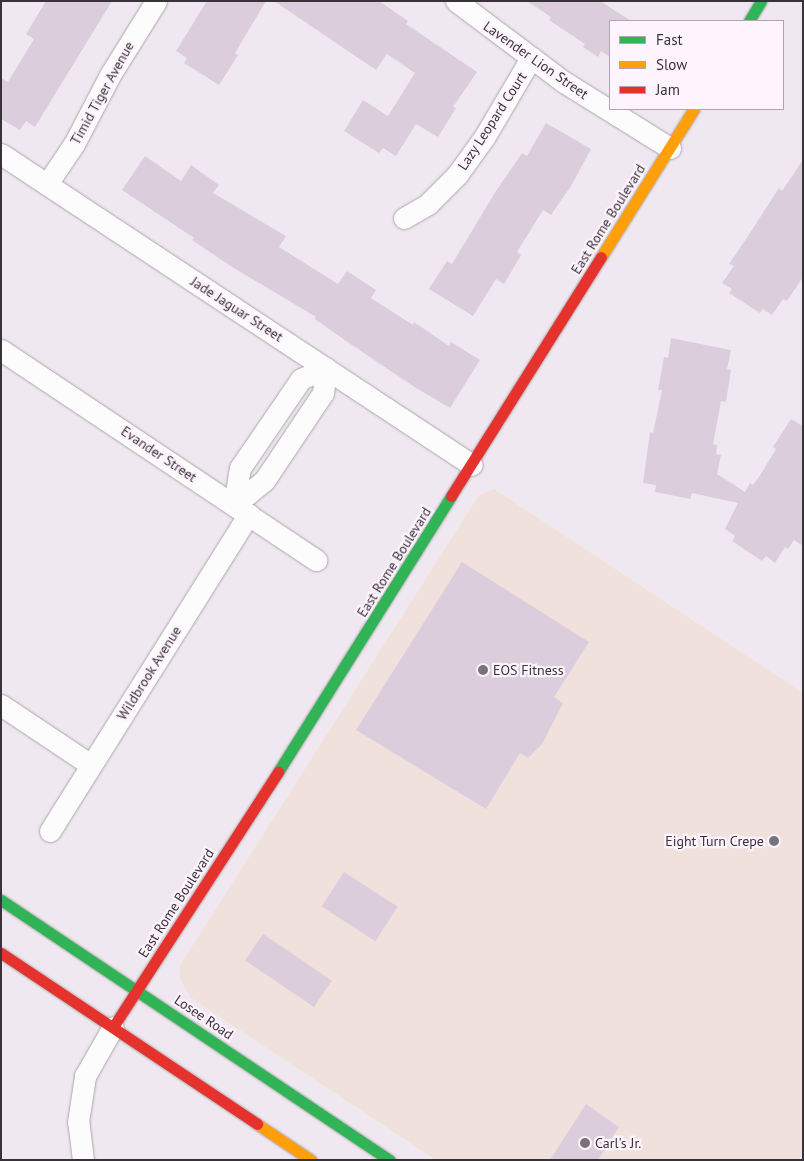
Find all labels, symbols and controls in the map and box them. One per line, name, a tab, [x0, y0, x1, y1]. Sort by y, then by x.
street label: Lavender Lion Street	[480, 18, 592, 102]
legend	[609, 20, 784, 110]
text: Fast	[656, 30, 683, 49]
street label: Timid Tiger Avenue	[66, 38, 138, 148]
text: Slow	[656, 55, 687, 74]
street label: Lazy Leopard Court	[454, 69, 530, 173]
text: Jam	[656, 80, 680, 99]
street label: East Rome Boulevard	[567, 161, 649, 277]
street label: Jade Jaguar Street	[188, 273, 286, 345]
street label: Evander Street	[118, 423, 200, 485]
street label: East Rome Boulevard	[353, 504, 435, 620]
street label: Wildbrook Avenue	[113, 623, 185, 723]
place label: EOS Fitness	[493, 662, 564, 678]
marker: EOS Fitness	[477, 664, 489, 676]
place label: Eight Turn Crepe	[665, 833, 764, 849]
marker: Eight Turn Crepe	[768, 835, 780, 847]
street label: East Rome Boulevard	[135, 845, 217, 961]
street label: Losee Road	[171, 991, 237, 1043]
place label: Carl's Jr.	[595, 1135, 641, 1151]
marker: Carl's Jr.	[579, 1137, 591, 1149]

